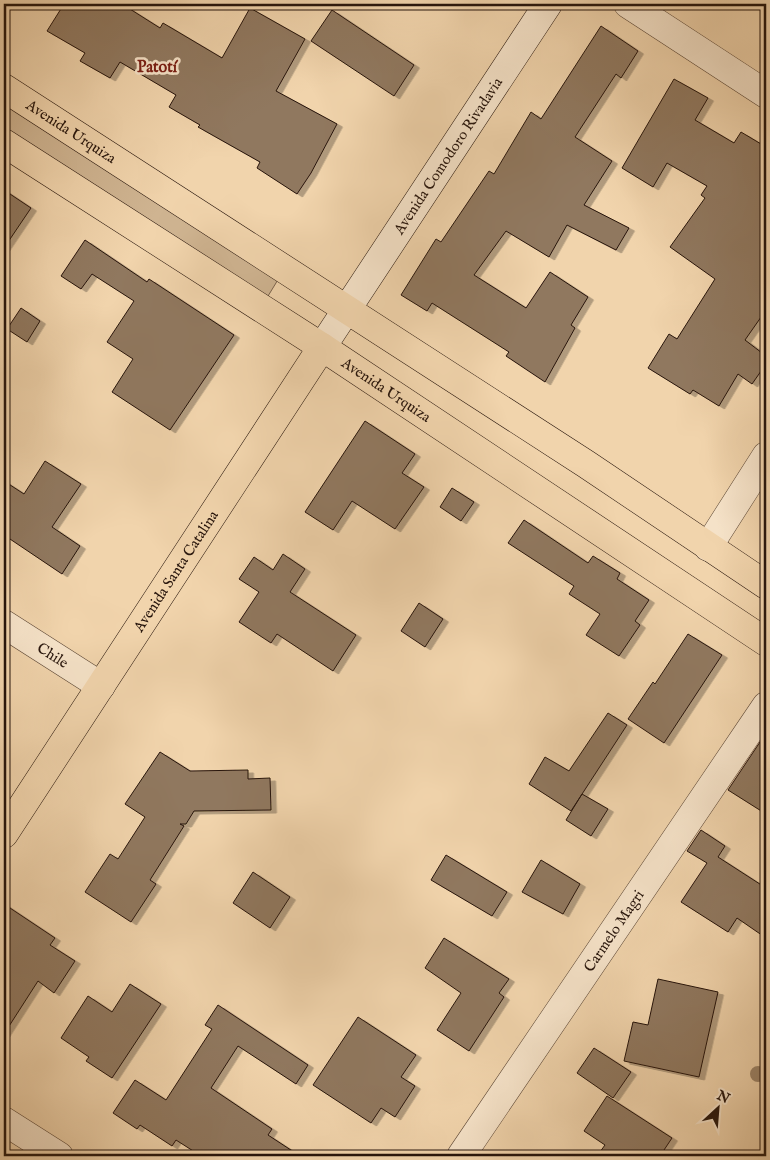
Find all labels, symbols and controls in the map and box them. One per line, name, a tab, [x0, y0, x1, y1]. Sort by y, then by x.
district label: Patotí	[137, 58, 179, 78]
street label: Avenida Comodoro Rivadavia	[389, 73, 507, 239]
street label: Avenida Urquiza	[22, 95, 120, 168]
street label: Avenida Urquiza	[337, 353, 435, 427]
street label: Avenida Santa Catalina	[128, 506, 223, 636]
street label: Chile	[34, 638, 72, 672]
street label: Carmelo Magri	[579, 886, 648, 975]
north arrow	[692, 1082, 742, 1132]
text: N	[713, 1086, 733, 1108]

